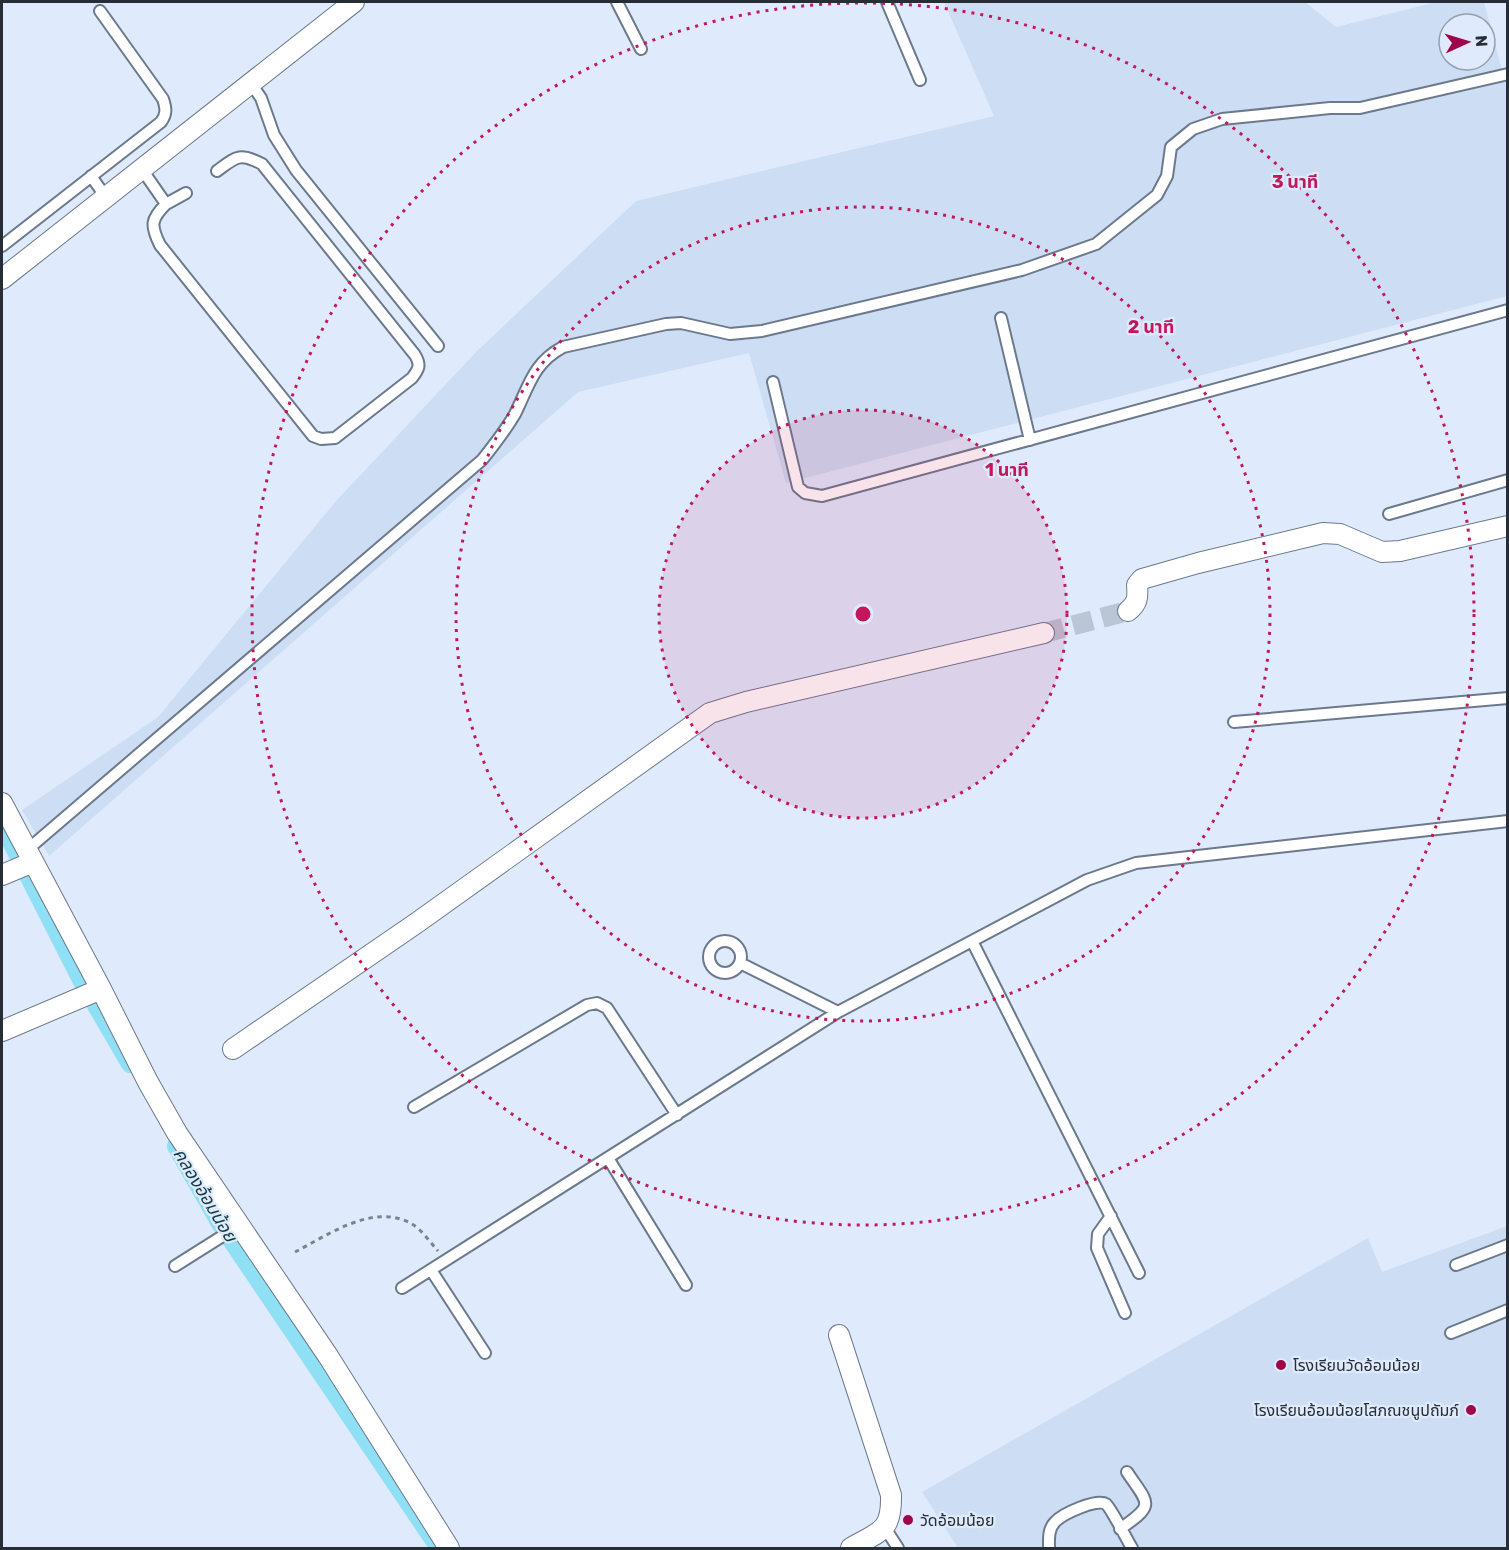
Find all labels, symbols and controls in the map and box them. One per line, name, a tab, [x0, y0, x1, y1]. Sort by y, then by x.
north arrow	[1437, 12, 1497, 72]
text: N	[1472, 35, 1491, 47]
text: 3 นาที	[1272, 171, 1318, 193]
text: 2 นาที	[1128, 316, 1174, 338]
text: 1 นาที	[985, 459, 1029, 481]
centre of rings	[853, 604, 873, 624]
water label: คลองอ้อมน้อย	[169, 1144, 242, 1247]
place label: โรงเรียนวัดอ้อมน้อย	[1293, 1356, 1420, 1375]
marker: โรงเรียนวัดอ้อมน้อย	[1274, 1358, 1288, 1372]
place label: โรงเรียนอ้อมน้อยโสภณชนูปถัมภ์	[1254, 1401, 1459, 1420]
marker: โรงเรียนอ้อมน้อยโสภณชนูปถัมภ์	[1464, 1403, 1478, 1417]
place label: วัดอ้อมน้อย	[920, 1511, 994, 1530]
marker: วัดอ้อมน้อย	[901, 1513, 915, 1527]

